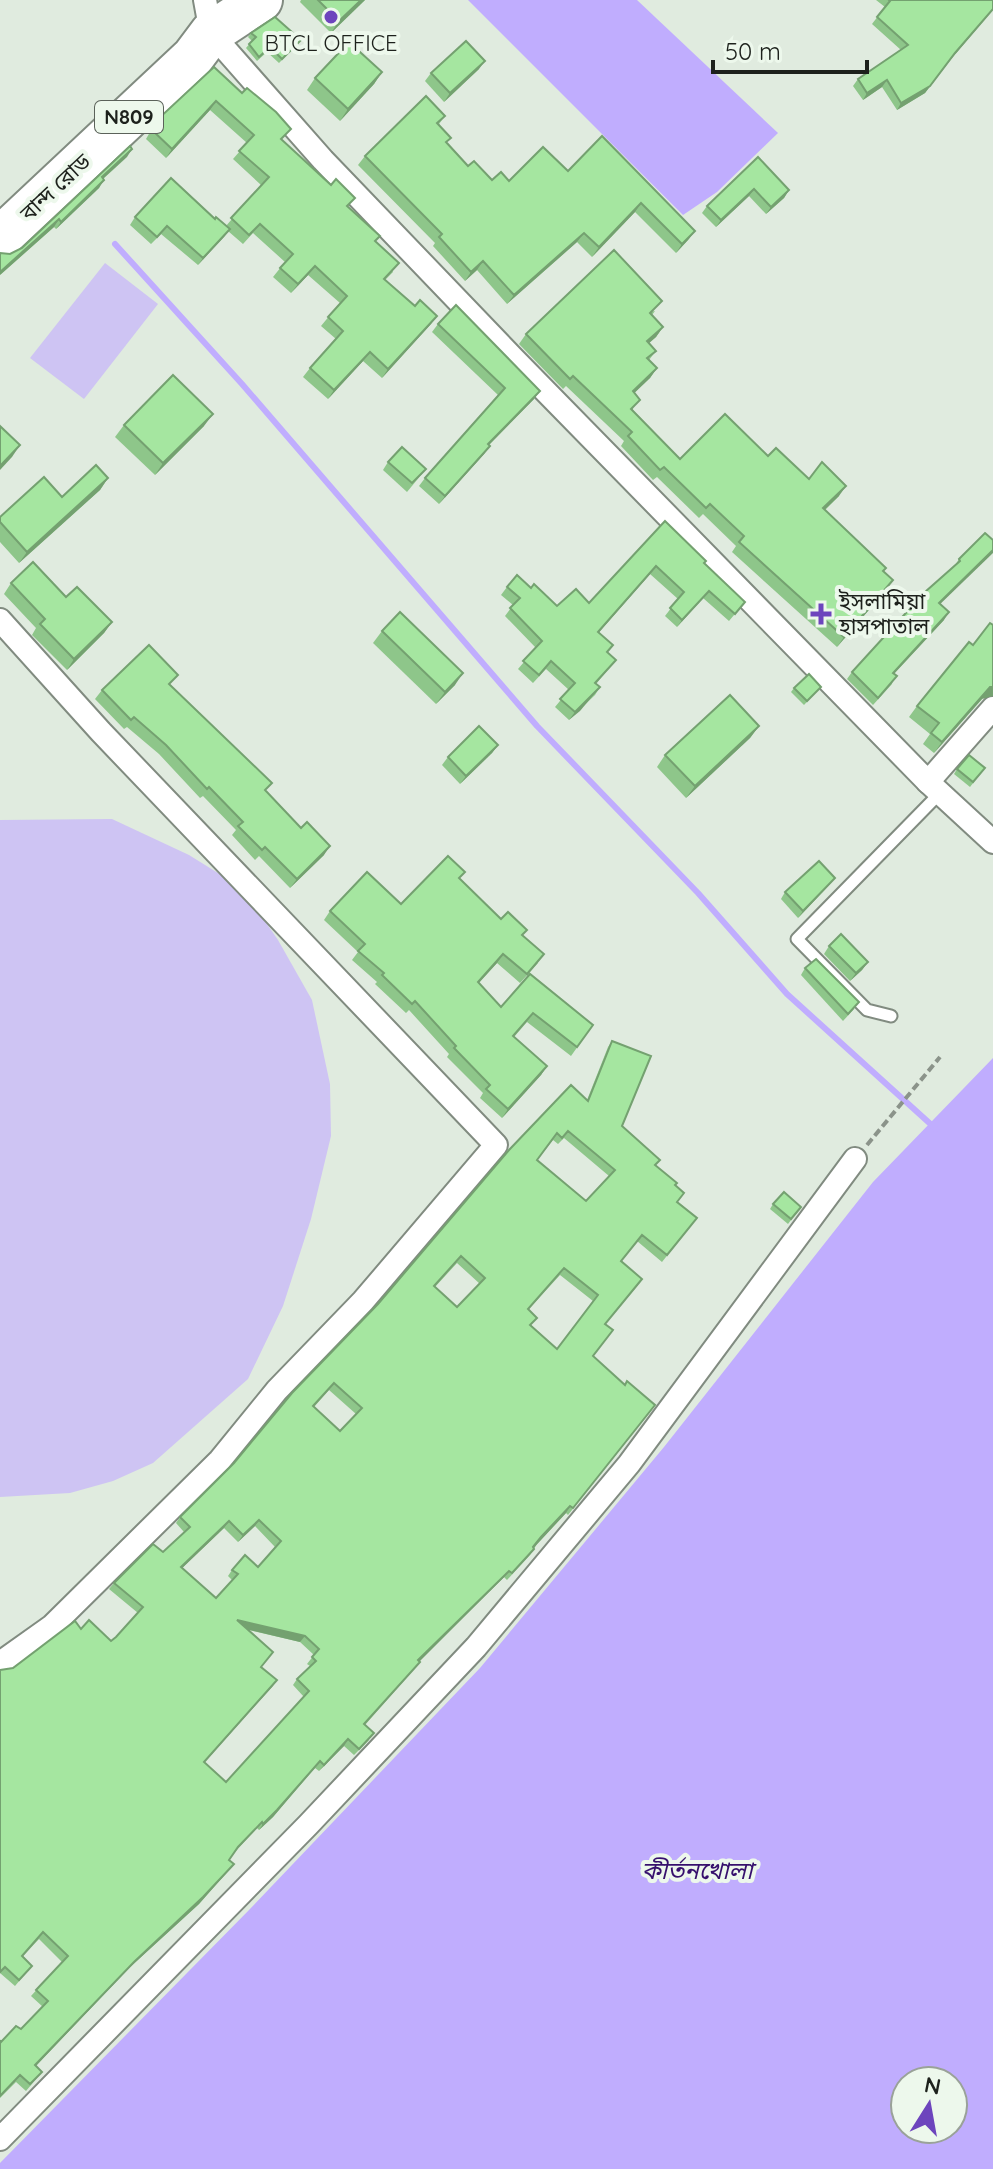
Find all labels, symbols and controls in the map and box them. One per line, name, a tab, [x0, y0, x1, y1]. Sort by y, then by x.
marker: BTCL OFFICE	[322, 8, 340, 26]
scale bar	[713, 24, 867, 74]
place label: BTCL OFFICE	[264, 29, 398, 57]
text: 50 m	[725, 36, 781, 66]
road number: N809	[95, 101, 163, 133]
street label: বান্দ রোড	[13, 147, 96, 227]
place label: ইসলামিয়া হাসপাতাল	[838, 587, 930, 640]
marker: ইসলামিয়া হাসপাতাল	[810, 603, 832, 625]
water label: কীর্তনখোলা	[641, 1855, 757, 1885]
north arrow	[889, 2065, 969, 2145]
text: N	[922, 2070, 943, 2101]

